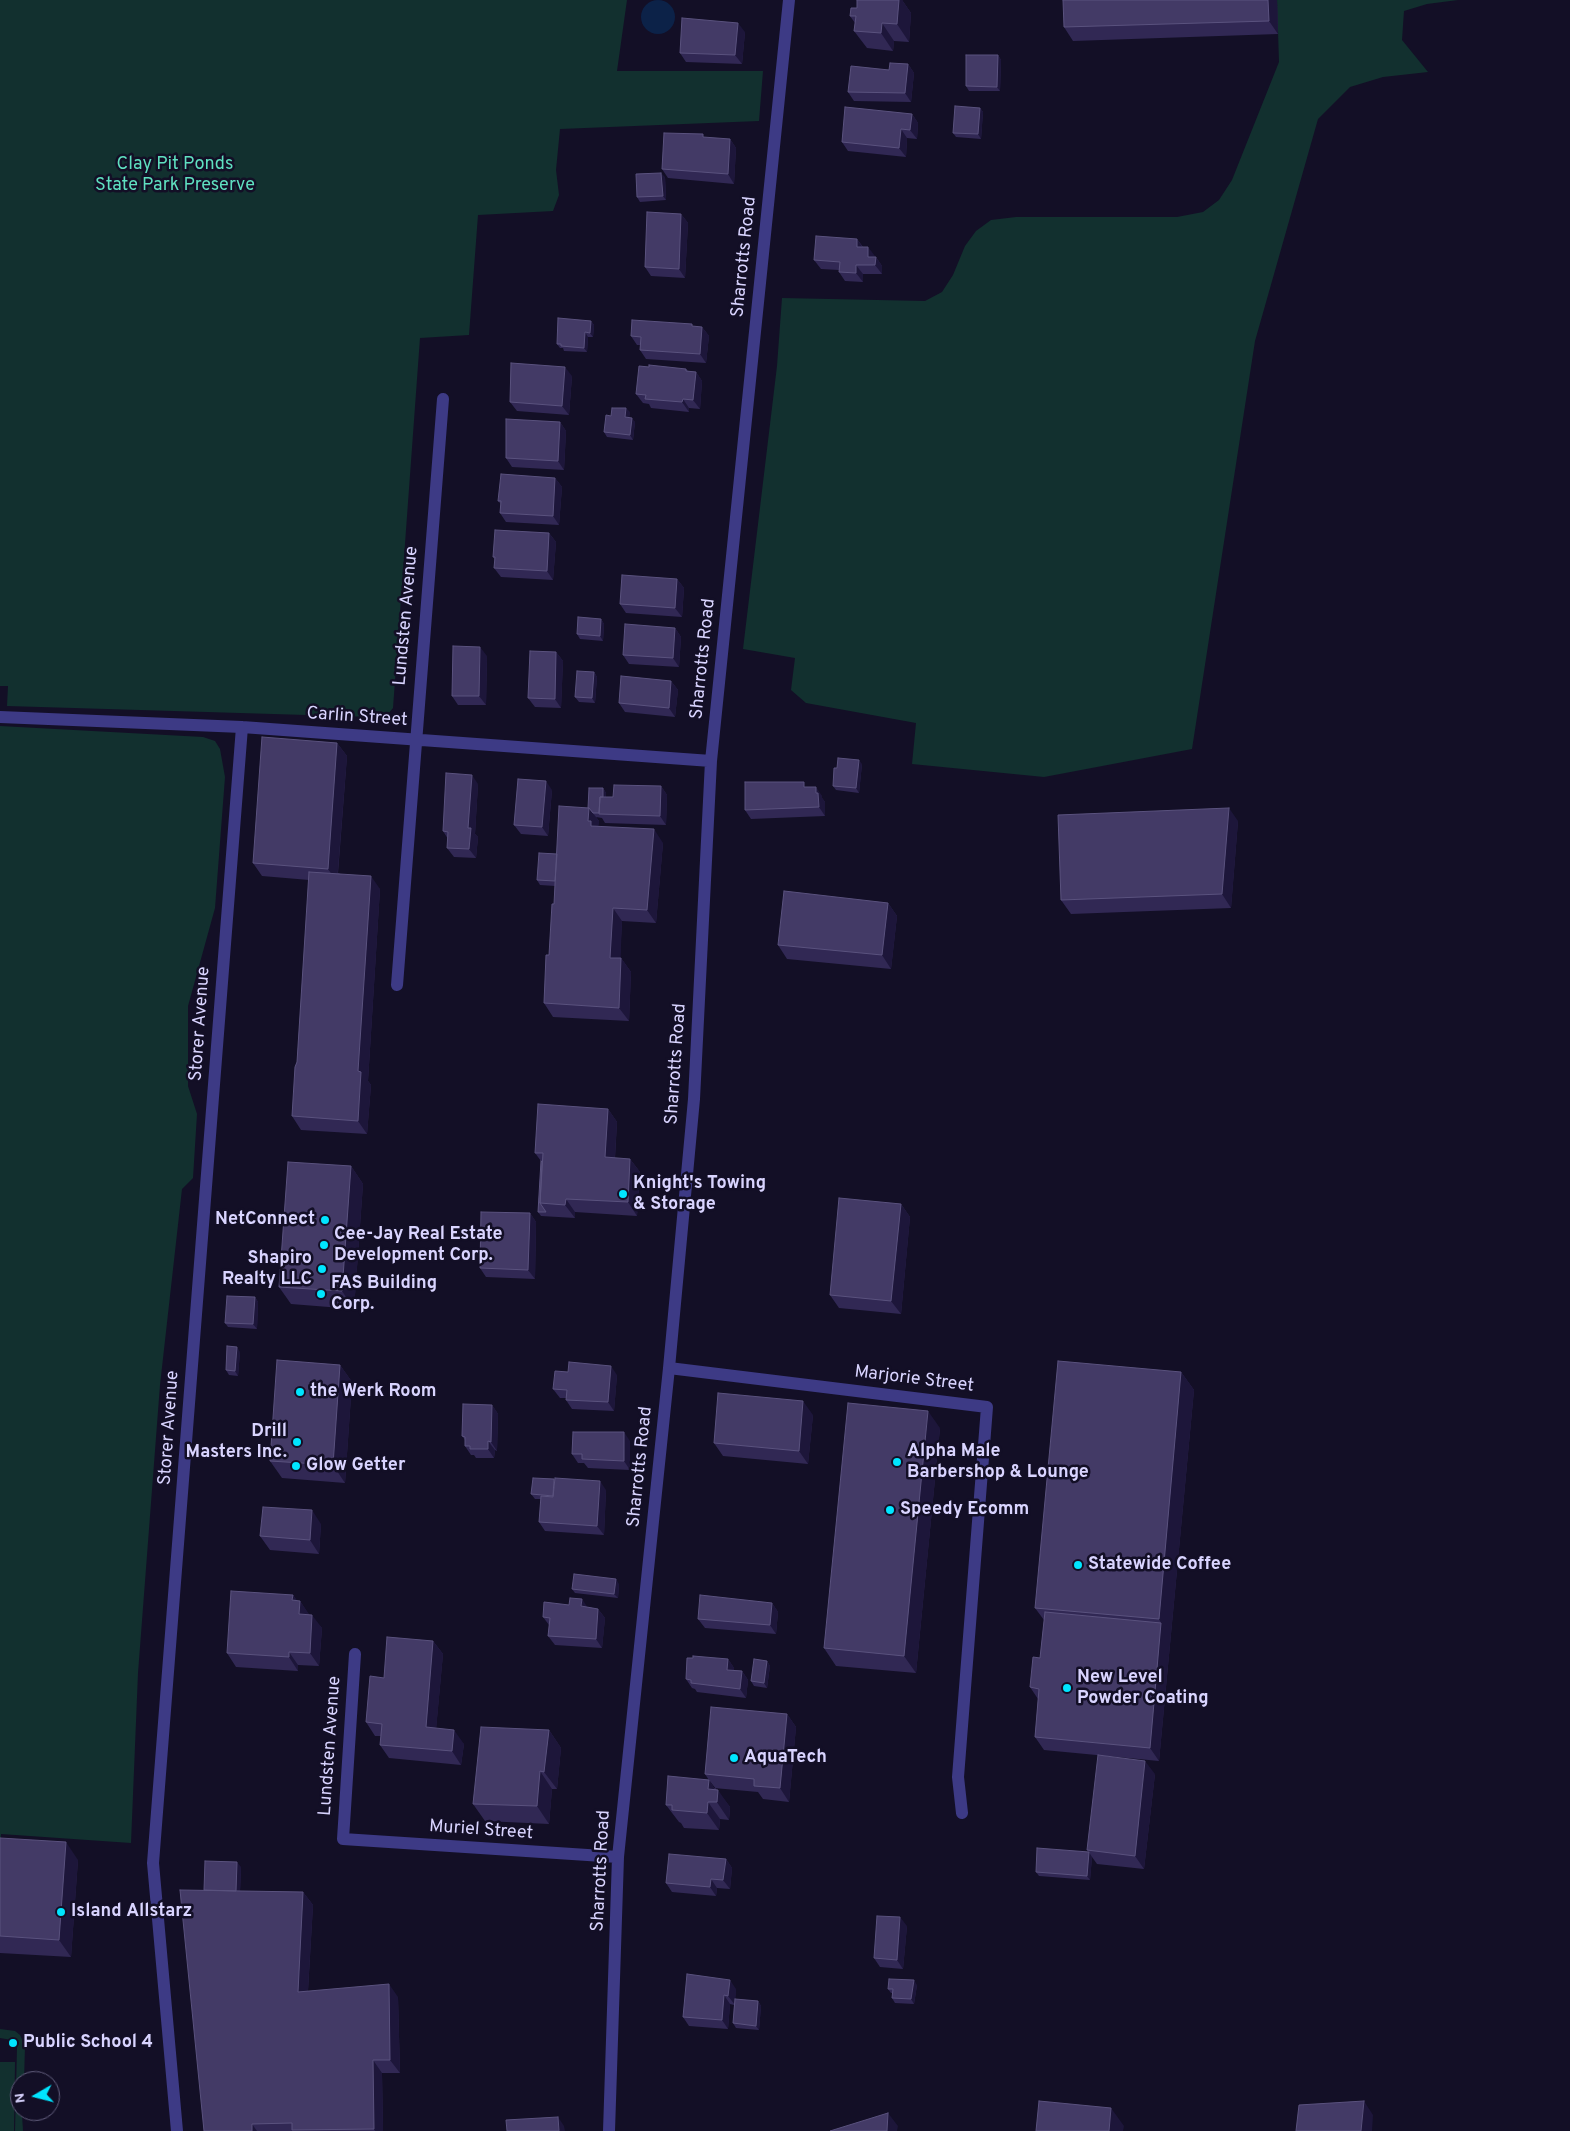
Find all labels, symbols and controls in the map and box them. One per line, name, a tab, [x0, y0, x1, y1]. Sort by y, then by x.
park label: Clay Pit Ponds State Park Preserve	[95, 154, 255, 196]
street label: Sharrotts Road	[728, 195, 762, 319]
street label: Lundsten Avenue	[390, 545, 424, 687]
street label: Sharrotts Road	[687, 597, 721, 721]
street label: Carlin Street	[306, 704, 408, 732]
street label: Storer Avenue	[186, 966, 216, 1082]
street label: Sharrotts Road	[662, 1003, 692, 1125]
place label: Knight's Towing & Storage	[633, 1173, 766, 1216]
marker: Knight's Towing & Storage	[617, 1188, 629, 1200]
place label: NetConnect	[215, 1209, 315, 1231]
marker: NetConnect	[319, 1214, 331, 1226]
place label: Cee-Jay Real Estate Development Corp.	[334, 1224, 503, 1266]
marker: Cee-Jay Real Estate Development Corp.	[318, 1239, 330, 1251]
place label: Shapiro Realty LLC	[222, 1248, 312, 1290]
marker: Shapiro Realty LLC	[316, 1263, 328, 1275]
place label: FAS Building Corp.	[331, 1273, 437, 1316]
marker: FAS Building Corp.	[315, 1288, 327, 1300]
street label: Marjorie Street	[853, 1362, 975, 1398]
street label: Storer Avenue	[155, 1370, 185, 1486]
place label: the Werk Room	[310, 1381, 436, 1403]
marker: the Werk Room	[294, 1386, 306, 1398]
street label: Sharrotts Road	[624, 1405, 658, 1529]
place label: Drill Masters Inc.	[186, 1421, 287, 1464]
marker: Drill Masters Inc.	[291, 1436, 303, 1448]
place label: Alpha Male Barbershop & Lounge	[907, 1441, 1089, 1484]
place label: Glow Getter	[306, 1455, 405, 1477]
marker: Alpha Male Barbershop & Lounge	[891, 1456, 903, 1468]
marker: Glow Getter	[290, 1460, 302, 1472]
place label: Speedy Ecomm	[900, 1499, 1029, 1521]
marker: Speedy Ecomm	[884, 1504, 896, 1516]
place label: Statewide Coffee	[1088, 1554, 1231, 1576]
marker: Statewide Coffee	[1072, 1559, 1084, 1571]
place label: New Level Powder Coating	[1077, 1667, 1209, 1710]
street label: Lundsten Avenue	[315, 1675, 347, 1817]
marker: New Level Powder Coating	[1061, 1682, 1073, 1694]
place label: AquaTech	[744, 1747, 827, 1769]
marker: AquaTech	[728, 1752, 740, 1764]
street label: Sharrotts Road	[588, 1810, 616, 1932]
street label: Muriel Street	[428, 1817, 534, 1845]
place label: Island Allstarz	[71, 1901, 192, 1923]
marker: Island Allstarz	[55, 1906, 67, 1918]
place label: Public School 4	[23, 2032, 153, 2054]
marker: Public School 4	[7, 2037, 19, 2049]
north arrow	[10, 2071, 60, 2121]
text: N	[12, 2092, 30, 2104]

